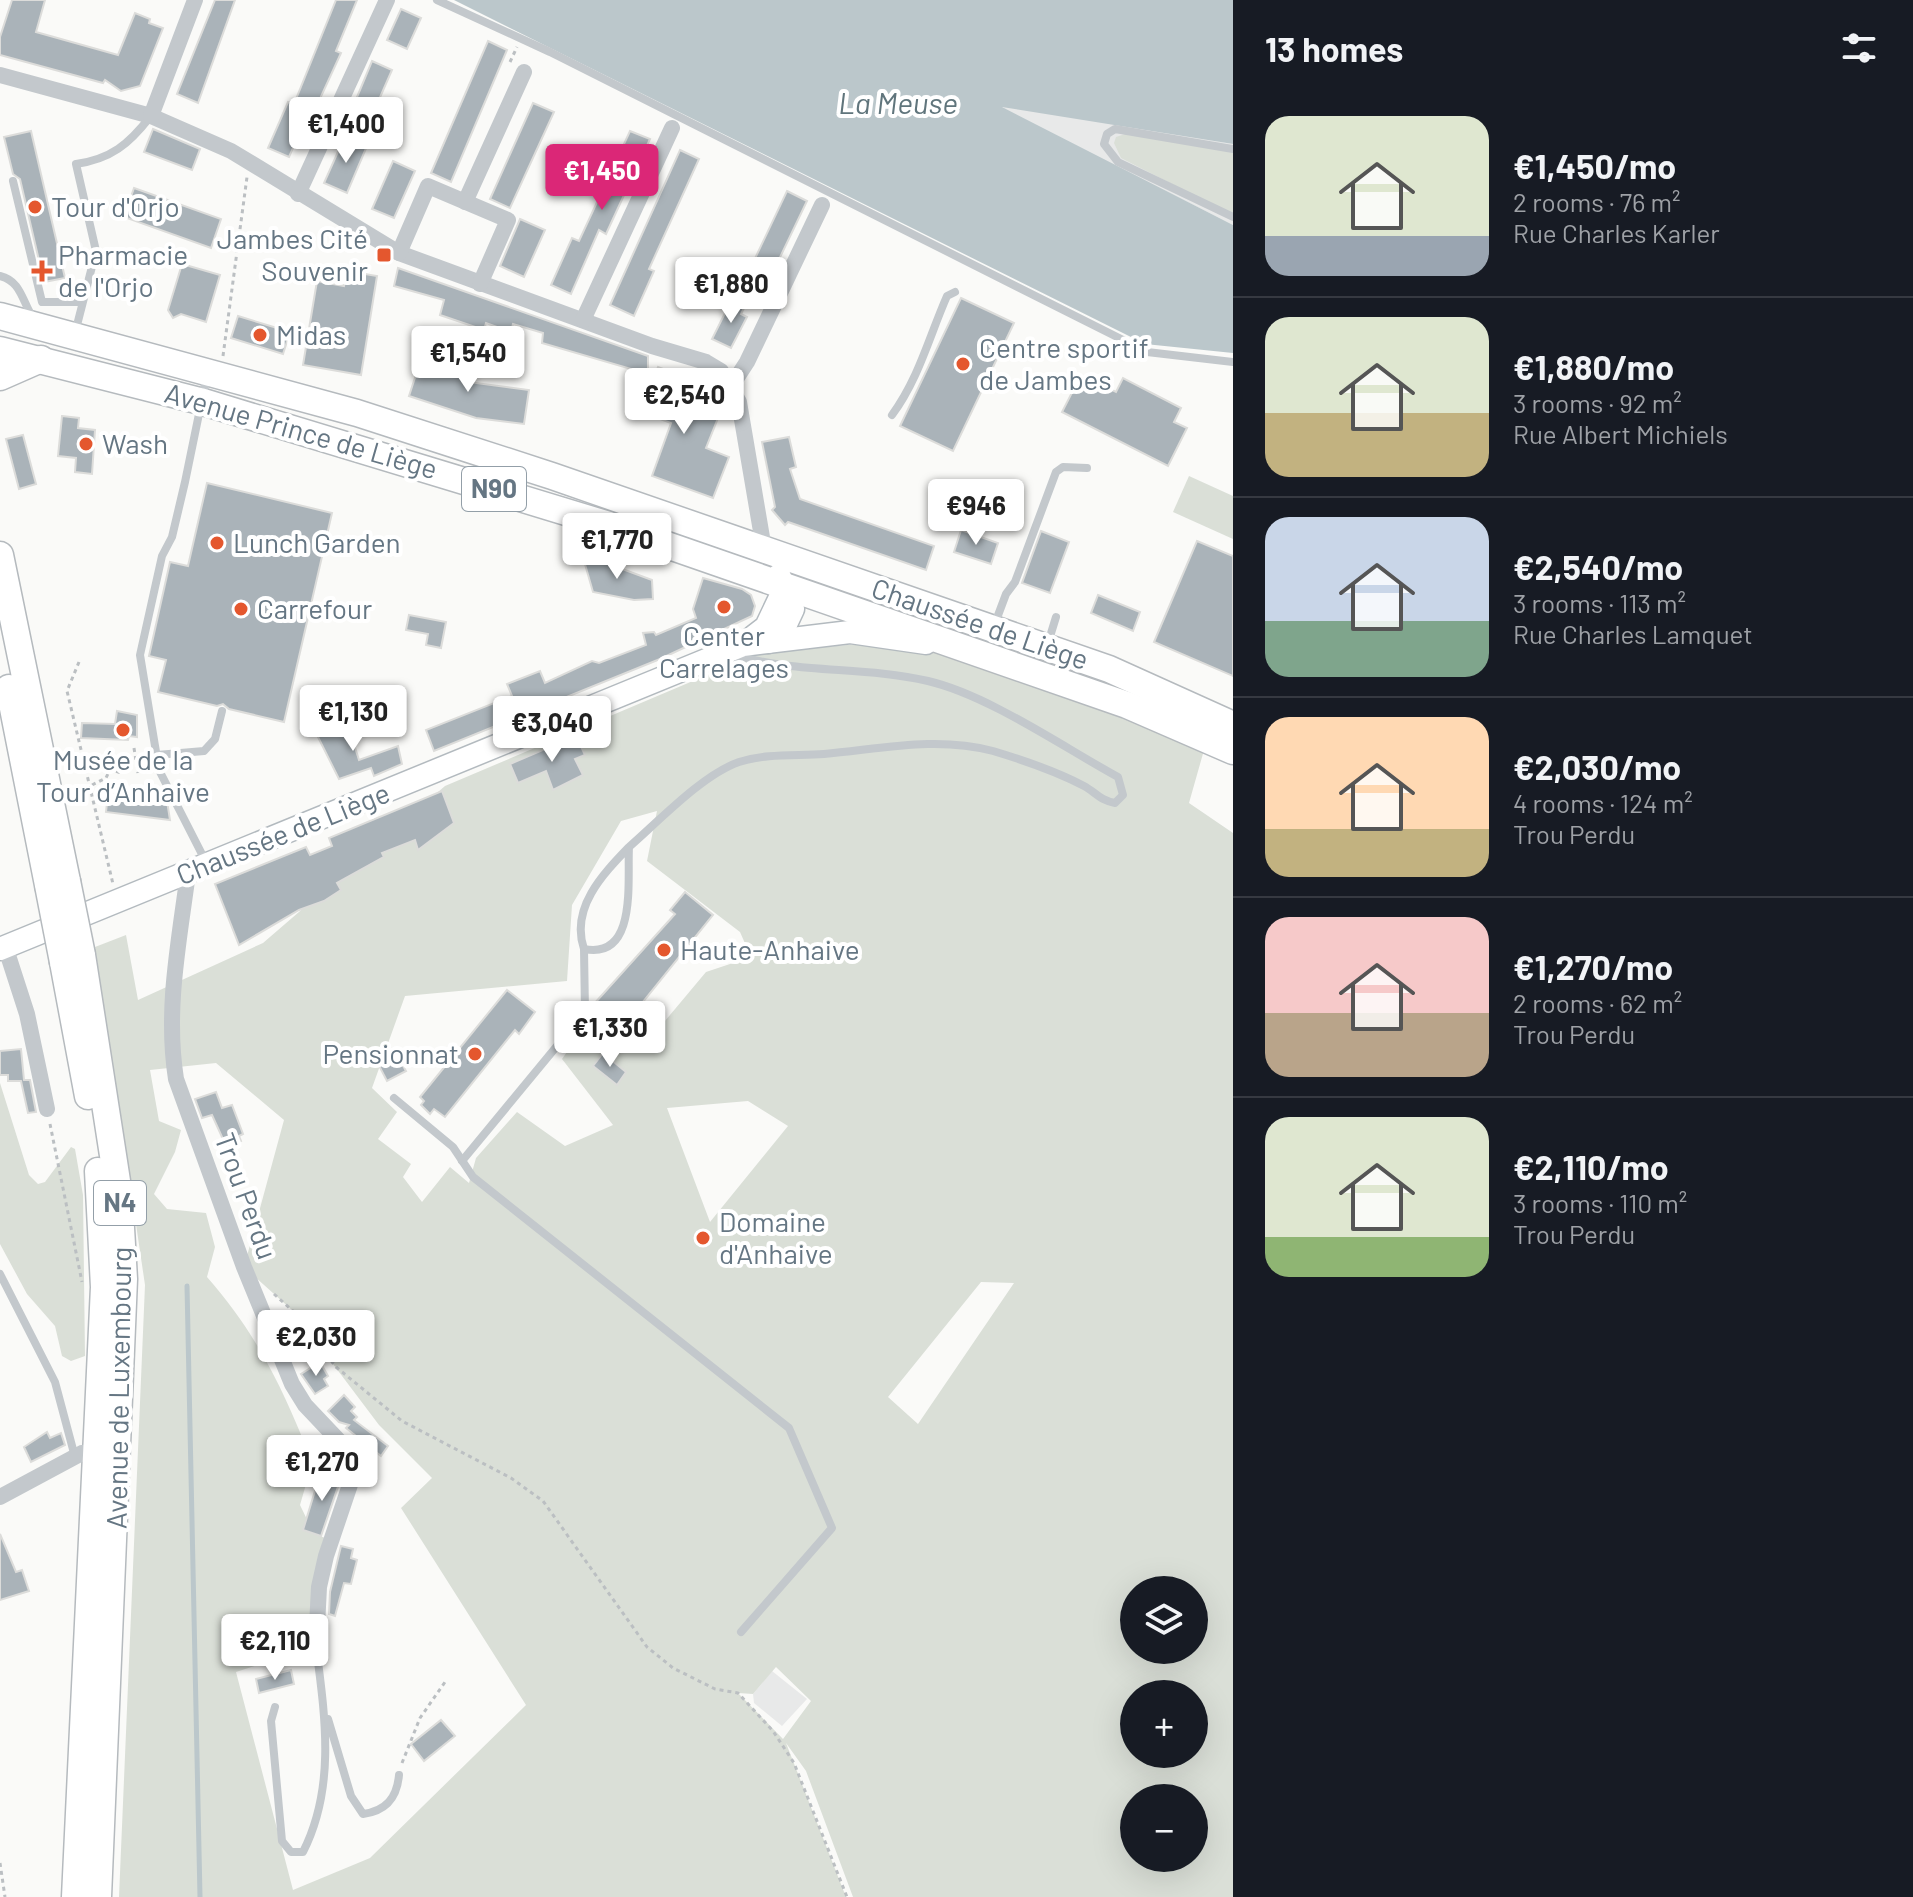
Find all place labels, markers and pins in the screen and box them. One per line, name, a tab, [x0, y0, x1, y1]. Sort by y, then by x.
pin: €1,400	[281, 97, 411, 165]
pin: €1,450	[537, 144, 667, 212]
place label: Tour d'Orjo	[51, 189, 180, 223]
marker: Tour d'Orjo	[26, 198, 44, 216]
place label: Jambes Cité Souvenir	[217, 221, 368, 287]
place label: Pharmacie de l'Orjo	[58, 237, 188, 303]
marker: Jambes Cité Souvenir	[375, 246, 393, 264]
pin: €1,880	[666, 257, 796, 325]
marker: Pharmacie de l'Orjo	[33, 262, 51, 280]
place label: Midas	[276, 317, 346, 351]
marker: Midas	[251, 326, 269, 344]
pin: €1,540	[403, 326, 533, 394]
place label: Centre sportif de Jambes	[979, 330, 1149, 396]
marker: Centre sportif de Jambes	[954, 355, 972, 373]
pin: €2,540	[619, 368, 749, 436]
place label: Wash	[102, 426, 168, 460]
marker: Wash	[77, 435, 95, 453]
pin: €946	[929, 479, 1023, 547]
pin: €1,770	[552, 513, 682, 581]
place label: Lunch Garden	[233, 525, 401, 559]
marker: Lunch Garden	[208, 534, 226, 552]
place label: Carrefour	[257, 591, 372, 625]
marker: Center Carrelages	[715, 598, 733, 616]
marker: Carrefour	[232, 600, 250, 618]
place label: Center Carrelages	[659, 618, 789, 684]
pin: €1,130	[288, 685, 418, 753]
pin: €3,040	[487, 696, 617, 764]
marker: Musée de la Tour d’Anhaive	[114, 721, 132, 739]
place label: Musée de la Tour d’Anhaive	[36, 742, 210, 808]
place label: Haute-Anhaive	[680, 932, 860, 966]
marker: Haute-Anhaive	[655, 941, 673, 959]
pin: €1,330	[545, 1001, 675, 1069]
place label: Pensionnat	[322, 1036, 459, 1070]
marker: Pensionnat	[466, 1045, 484, 1063]
place label: Domaine d'Anhaive	[719, 1204, 833, 1270]
marker: Domaine d'Anhaive	[694, 1229, 712, 1247]
pin: €2,030	[251, 1310, 381, 1378]
pin: €1,270	[257, 1435, 387, 1503]
pin: €2,110	[210, 1614, 340, 1682]

